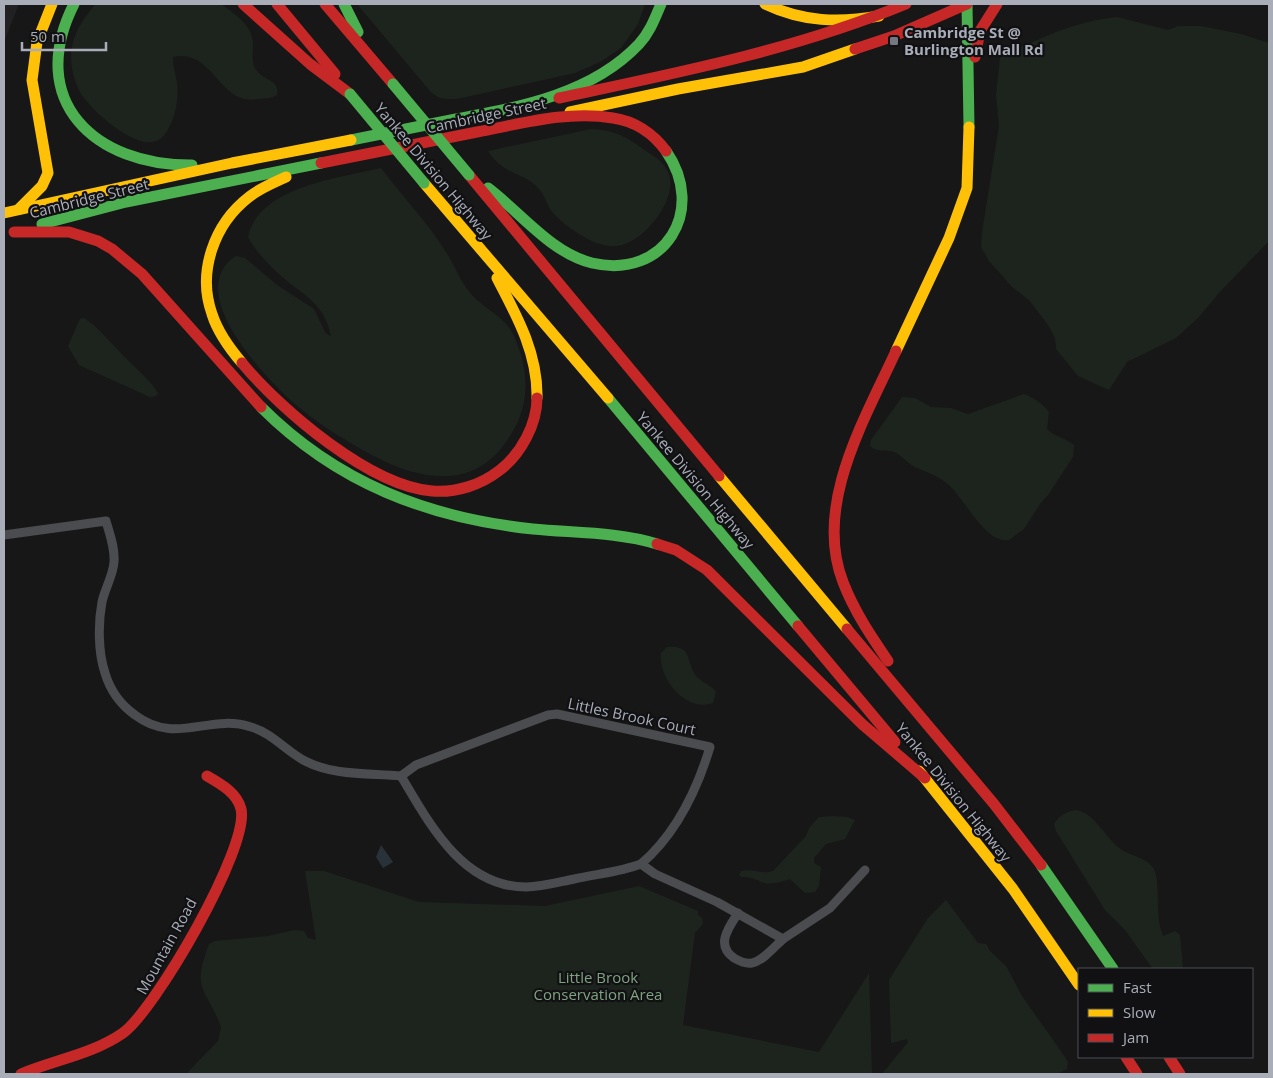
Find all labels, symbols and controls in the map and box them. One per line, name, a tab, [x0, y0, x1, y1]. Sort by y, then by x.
scale bar	[22, 20, 106, 52]
place label: Cambridge St @ Burlington Mall Rd	[904, 22, 1043, 59]
text: 50 m	[30, 26, 65, 46]
marker: Cambridge St @ Burlington Mall Rd	[888, 35, 900, 47]
street label: Cambridge Street	[424, 93, 548, 137]
street label: Yankee Division Highway	[371, 98, 498, 244]
street label: Cambridge Street	[27, 174, 151, 222]
street label: Yankee Division Highway	[633, 407, 760, 553]
street label: Littles Brook Court	[566, 693, 698, 739]
street label: Yankee Division Highway	[892, 718, 1017, 866]
street label: Mountain Road	[131, 894, 201, 998]
park label: Little Brook Conservation Area	[534, 967, 662, 1004]
legend	[1078, 968, 1253, 1058]
text: Fast	[1123, 977, 1152, 997]
text: Slow	[1123, 1002, 1156, 1022]
text: Jam	[1121, 1027, 1149, 1047]

